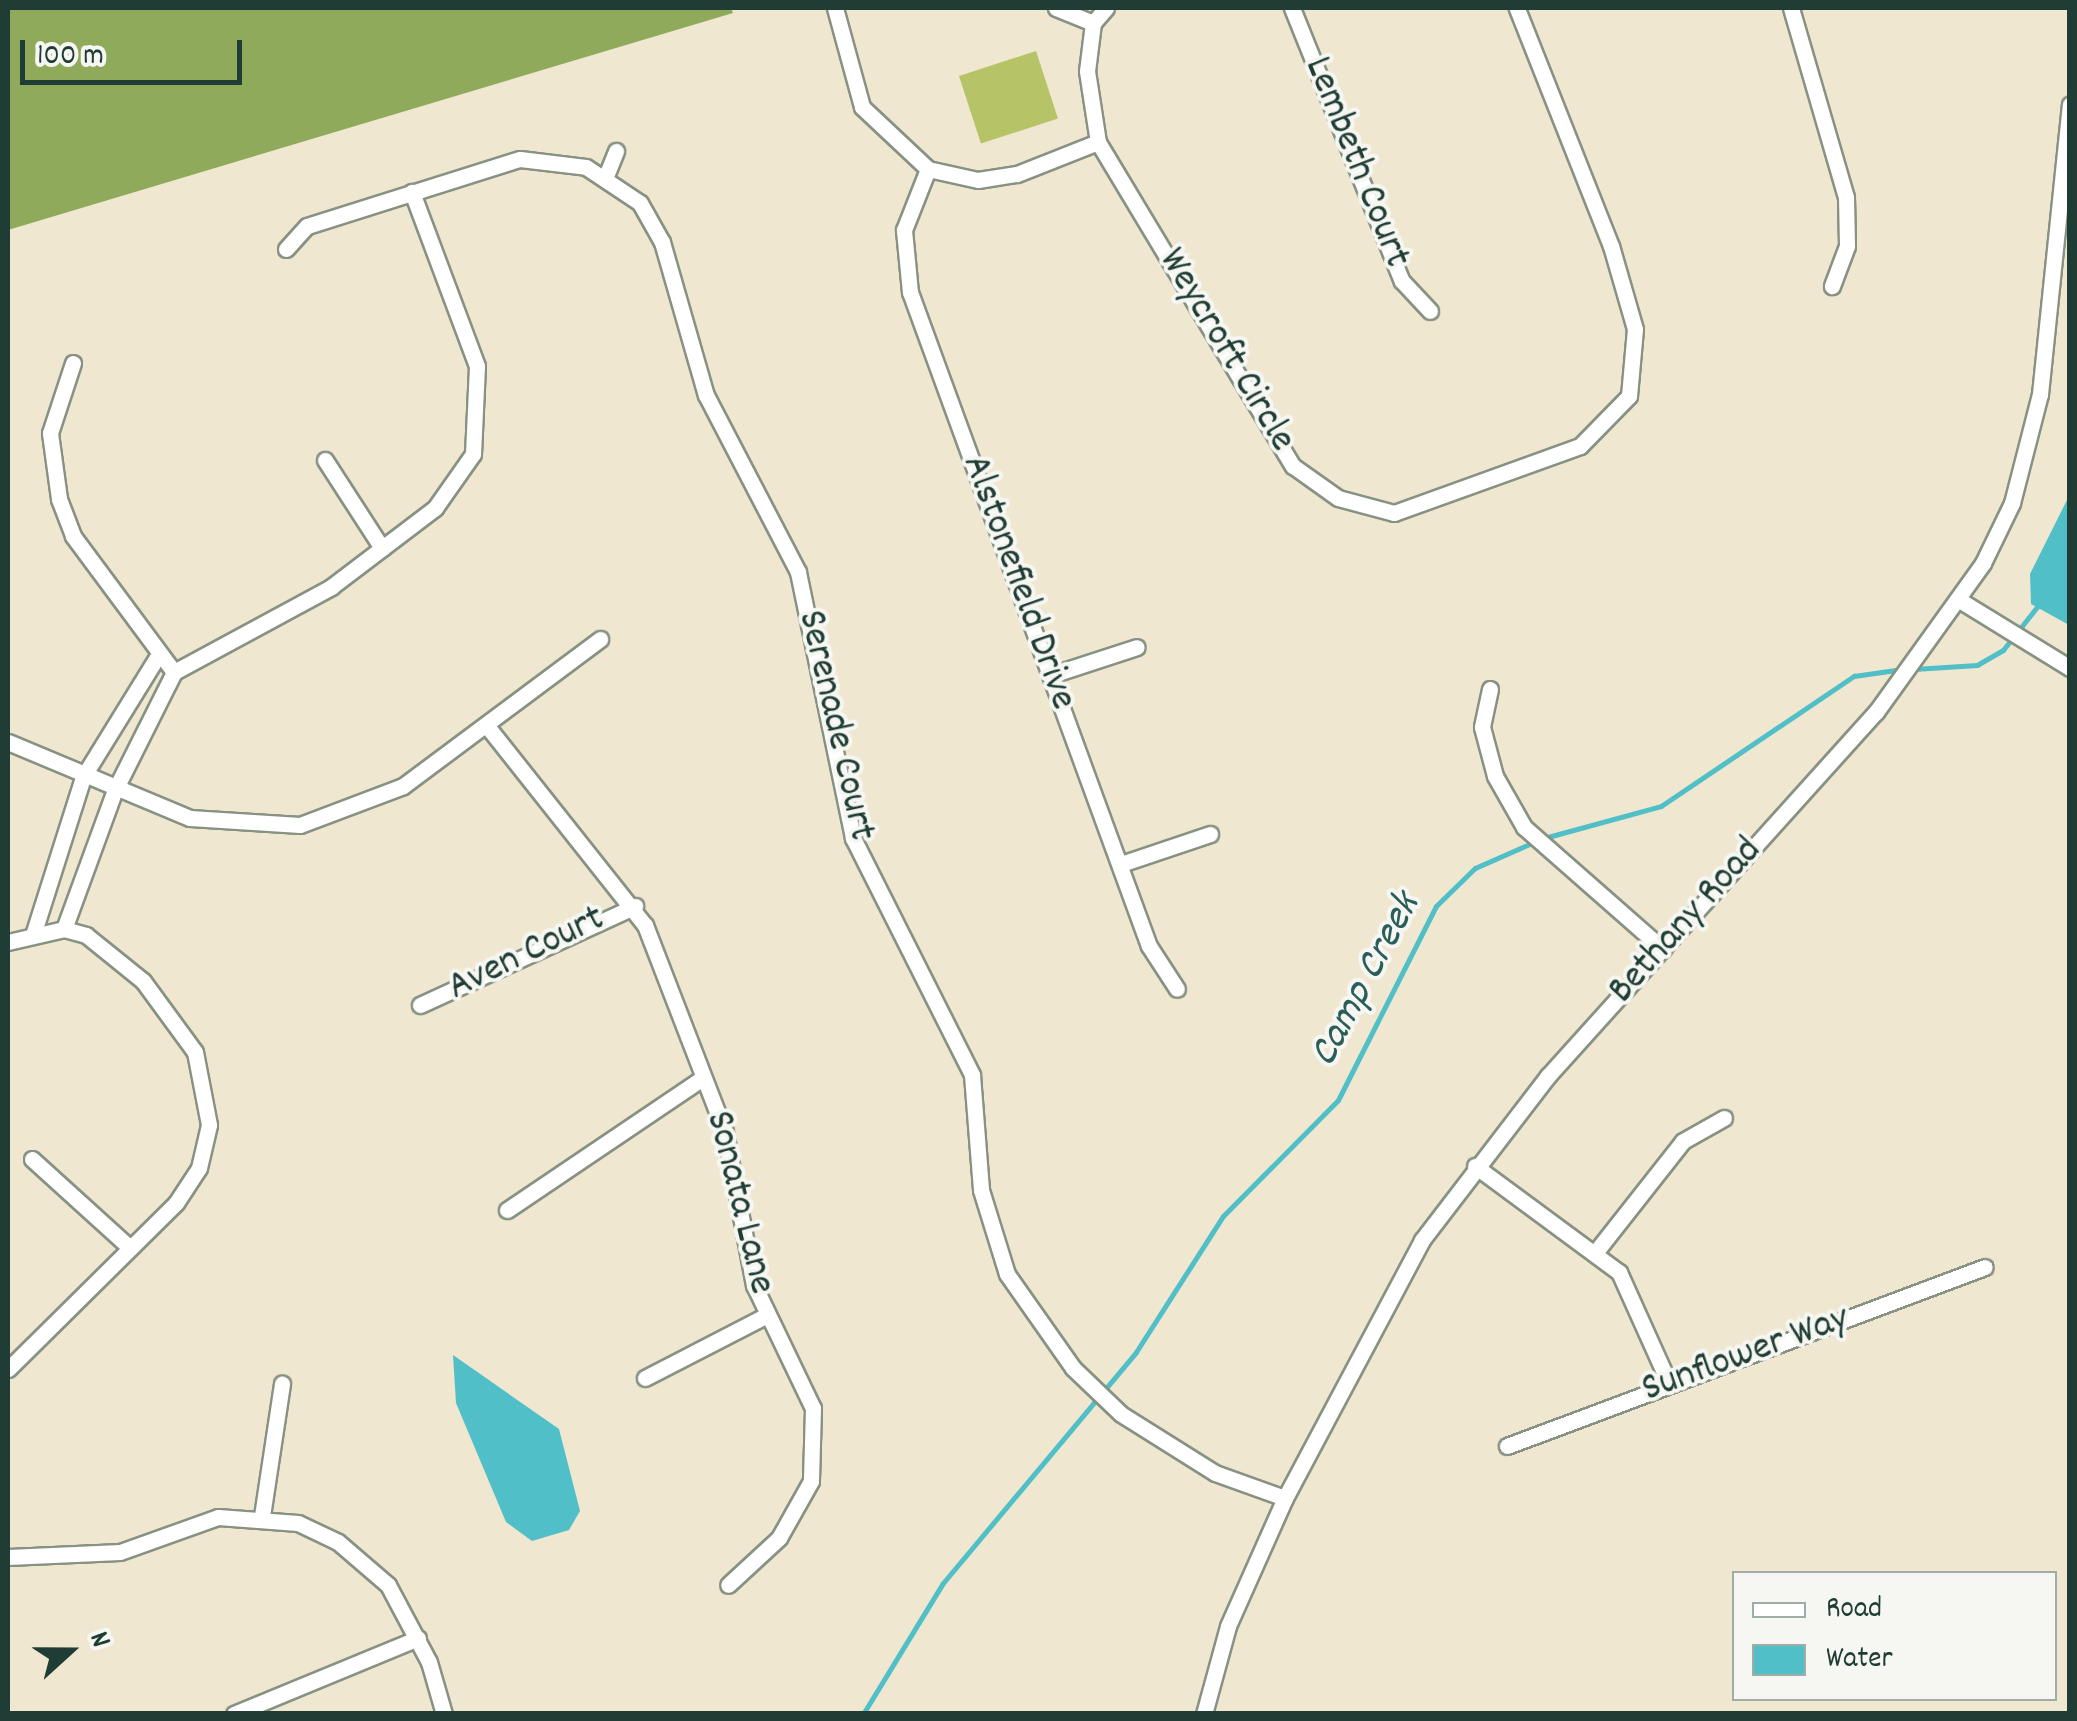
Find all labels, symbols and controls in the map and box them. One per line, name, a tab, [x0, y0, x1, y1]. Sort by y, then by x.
scale bar	[25, 20, 248, 82]
text: 100 m	[37, 36, 104, 79]
street label: Lembeth Court	[1291, 51, 1419, 275]
street label: Weycroft Circle	[1146, 241, 1304, 461]
street label: Alstonefield Drive	[949, 449, 1085, 717]
street label: Serenade Court	[784, 606, 884, 846]
street label: Bethany Road	[1600, 829, 1774, 1015]
water label: Camp Creek	[1300, 886, 1434, 1076]
street label: Aven Court	[441, 897, 613, 1013]
street label: Sonata Lane	[692, 1107, 784, 1299]
street label: Sunflower Way	[1636, 1296, 1856, 1416]
legend	[1732, 1571, 2057, 1701]
text: Road	[1826, 1589, 1882, 1632]
north arrow	[20, 1601, 120, 1701]
text: N	[77, 1627, 119, 1654]
text: Water	[1826, 1639, 1893, 1682]

